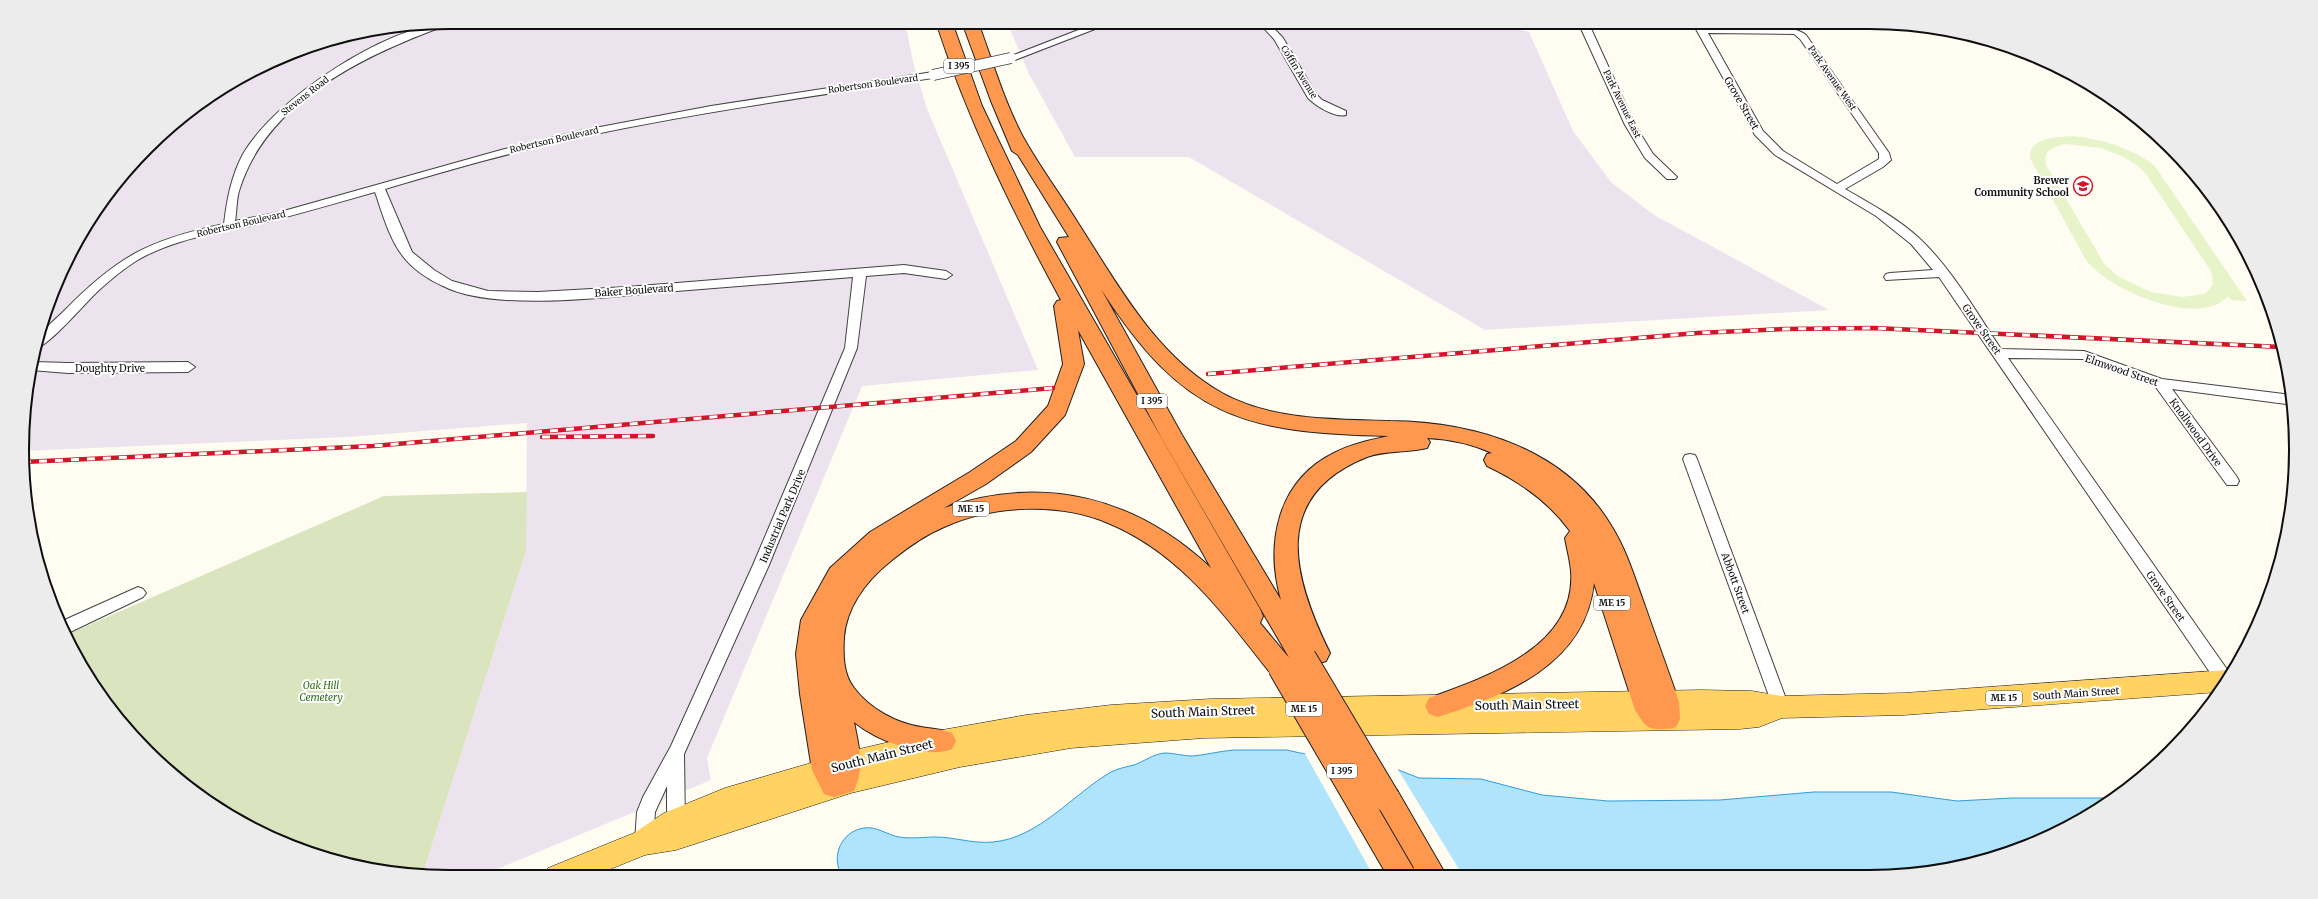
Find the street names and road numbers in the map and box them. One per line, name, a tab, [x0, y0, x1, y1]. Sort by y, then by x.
street label: Coffin Avenue	[1279, 43, 1320, 101]
street label: Park Avenue West	[1806, 43, 1859, 113]
road number: I 395	[944, 59, 974, 73]
street label: Park Avenue East	[1601, 68, 1644, 140]
street label: Robertson Boulevard	[827, 72, 919, 95]
street label: Stevens Road	[279, 73, 331, 118]
street label: Grove Street	[1721, 74, 1762, 132]
street label: Robertson Boulevard	[508, 124, 600, 155]
street label: Robertson Boulevard	[195, 208, 287, 239]
street label: Baker Boulevard	[594, 281, 674, 300]
street label: Grove Street	[1959, 301, 2004, 357]
street label: Elmwood Street	[2083, 352, 2160, 389]
street label: Doughty Drive	[75, 362, 145, 375]
road number: I 395	[1137, 394, 1167, 408]
street label: Knollwood Drive	[2167, 396, 2225, 469]
street label: Industrial Park Drive	[757, 467, 808, 565]
road number: ME 15	[953, 502, 989, 516]
street label: Abbott Street	[1718, 550, 1753, 616]
street label: Grove Street	[2143, 568, 2188, 624]
road number: ME 15	[1594, 596, 1630, 610]
street label: South Main Street	[2032, 684, 2120, 703]
road number: ME 15	[1986, 691, 2022, 705]
street label: South Main Street	[1475, 696, 1580, 713]
street label: South Main Street	[1151, 702, 1256, 721]
road number: ME 15	[1286, 702, 1322, 716]
street label: South Main Street	[829, 736, 935, 775]
road number: I 395	[1327, 764, 1357, 778]

